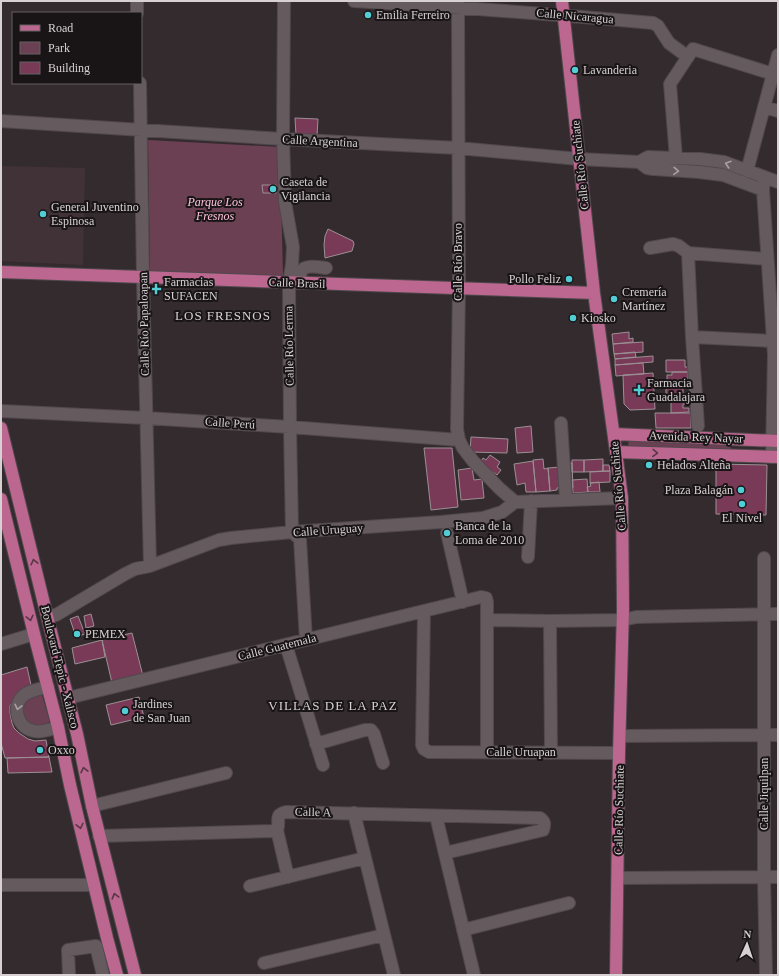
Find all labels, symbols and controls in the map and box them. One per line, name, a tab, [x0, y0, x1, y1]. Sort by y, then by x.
street label: Calle Nicaragua	[536, 6, 615, 26]
place label: Emilia Ferreiro	[376, 8, 450, 22]
marker: Emilia Ferreiro	[363, 10, 373, 20]
legend	[12, 12, 142, 84]
text: Road	[48, 21, 73, 35]
text: Park	[48, 41, 70, 55]
text: Building	[48, 61, 90, 75]
place label: Lavanderia	[583, 63, 638, 77]
marker: Lavanderia	[570, 65, 580, 75]
street label: Calle Río Suchiate	[568, 120, 592, 210]
street label: Calle Argentina	[282, 132, 359, 150]
one-way arrow	[725, 160, 732, 169]
one-way arrow	[673, 166, 679, 175]
place label: Caseta de Vigilancia	[281, 175, 331, 203]
marker: Caseta de Vigilancia	[268, 184, 278, 194]
park label: Parque Los Fresnos	[186, 195, 243, 223]
place label: General Juventino Espinosa	[51, 200, 139, 228]
marker: General Juventino Espinosa	[38, 209, 48, 219]
street label: Calle Río Bravo	[451, 223, 465, 301]
street label: Calle Río Papaloapan	[136, 272, 152, 376]
place label: Pollo Feliz	[509, 272, 561, 286]
marker: Pollo Feliz	[564, 274, 574, 284]
place label: Farmacias SUFACEN	[164, 275, 218, 303]
street label: Calle Brasil	[268, 275, 326, 291]
marker: Farmacias SUFACEN	[151, 284, 161, 294]
place label: Cremería Martínez	[622, 285, 667, 313]
marker: Cremería Martínez	[609, 294, 619, 304]
street label: Calle Río Lerma	[281, 305, 297, 386]
district label: LOS FRESNOS	[175, 308, 271, 323]
place label: Kiosko	[581, 311, 616, 325]
marker: Kiosko	[568, 313, 578, 323]
place label: Farmacia Guadalajara	[647, 376, 706, 404]
marker: Farmacia Guadalajara	[634, 385, 644, 395]
street label: Calle Perú	[204, 414, 256, 432]
street label: Avenida Rey Nayar	[649, 428, 743, 446]
street label: Calle Río Suchiate	[607, 441, 629, 531]
one-way arrow	[652, 449, 658, 457]
place label: Helados Alteña	[657, 458, 731, 472]
marker: Helados Alteña	[644, 460, 654, 470]
place label: Plaza Balagán	[665, 483, 733, 497]
marker: Plaza Balagán	[736, 485, 746, 495]
marker: El Nivel	[737, 499, 747, 509]
place label: El Nivel	[722, 511, 763, 525]
place label: Banca de la Loma de 2010	[455, 519, 524, 547]
street label: Calle Uruguay	[292, 521, 364, 539]
marker: Banca de la Loma de 2010	[442, 528, 452, 538]
one-way arrow	[30, 559, 38, 566]
street label: Boulevard Tepic - Xalisco	[38, 604, 82, 730]
one-way arrow	[26, 615, 34, 622]
place label: PEMEX	[85, 627, 126, 641]
marker: PEMEX	[72, 629, 82, 639]
street label: Calle Guatemala	[236, 630, 318, 664]
place label: Jardines de San Juan	[133, 697, 190, 725]
district label: VILLAS DE LA PAZ	[268, 698, 398, 713]
one-way arrow	[15, 704, 23, 710]
marker: Jardines de San Juan	[120, 706, 130, 716]
place label: Oxxo	[48, 743, 75, 757]
marker: Oxxo	[35, 745, 45, 755]
street label: Calle Uruapan	[486, 745, 556, 759]
street label: Calle Jiquilpan	[757, 758, 771, 830]
street label: Calle Río Suchiate	[611, 765, 627, 855]
one-way arrow	[81, 767, 89, 773]
street label: Calle A	[295, 805, 332, 819]
one-way arrow	[75, 823, 84, 830]
one-way arrow	[111, 893, 120, 900]
north arrow	[727, 924, 767, 964]
text: N	[743, 928, 752, 940]

